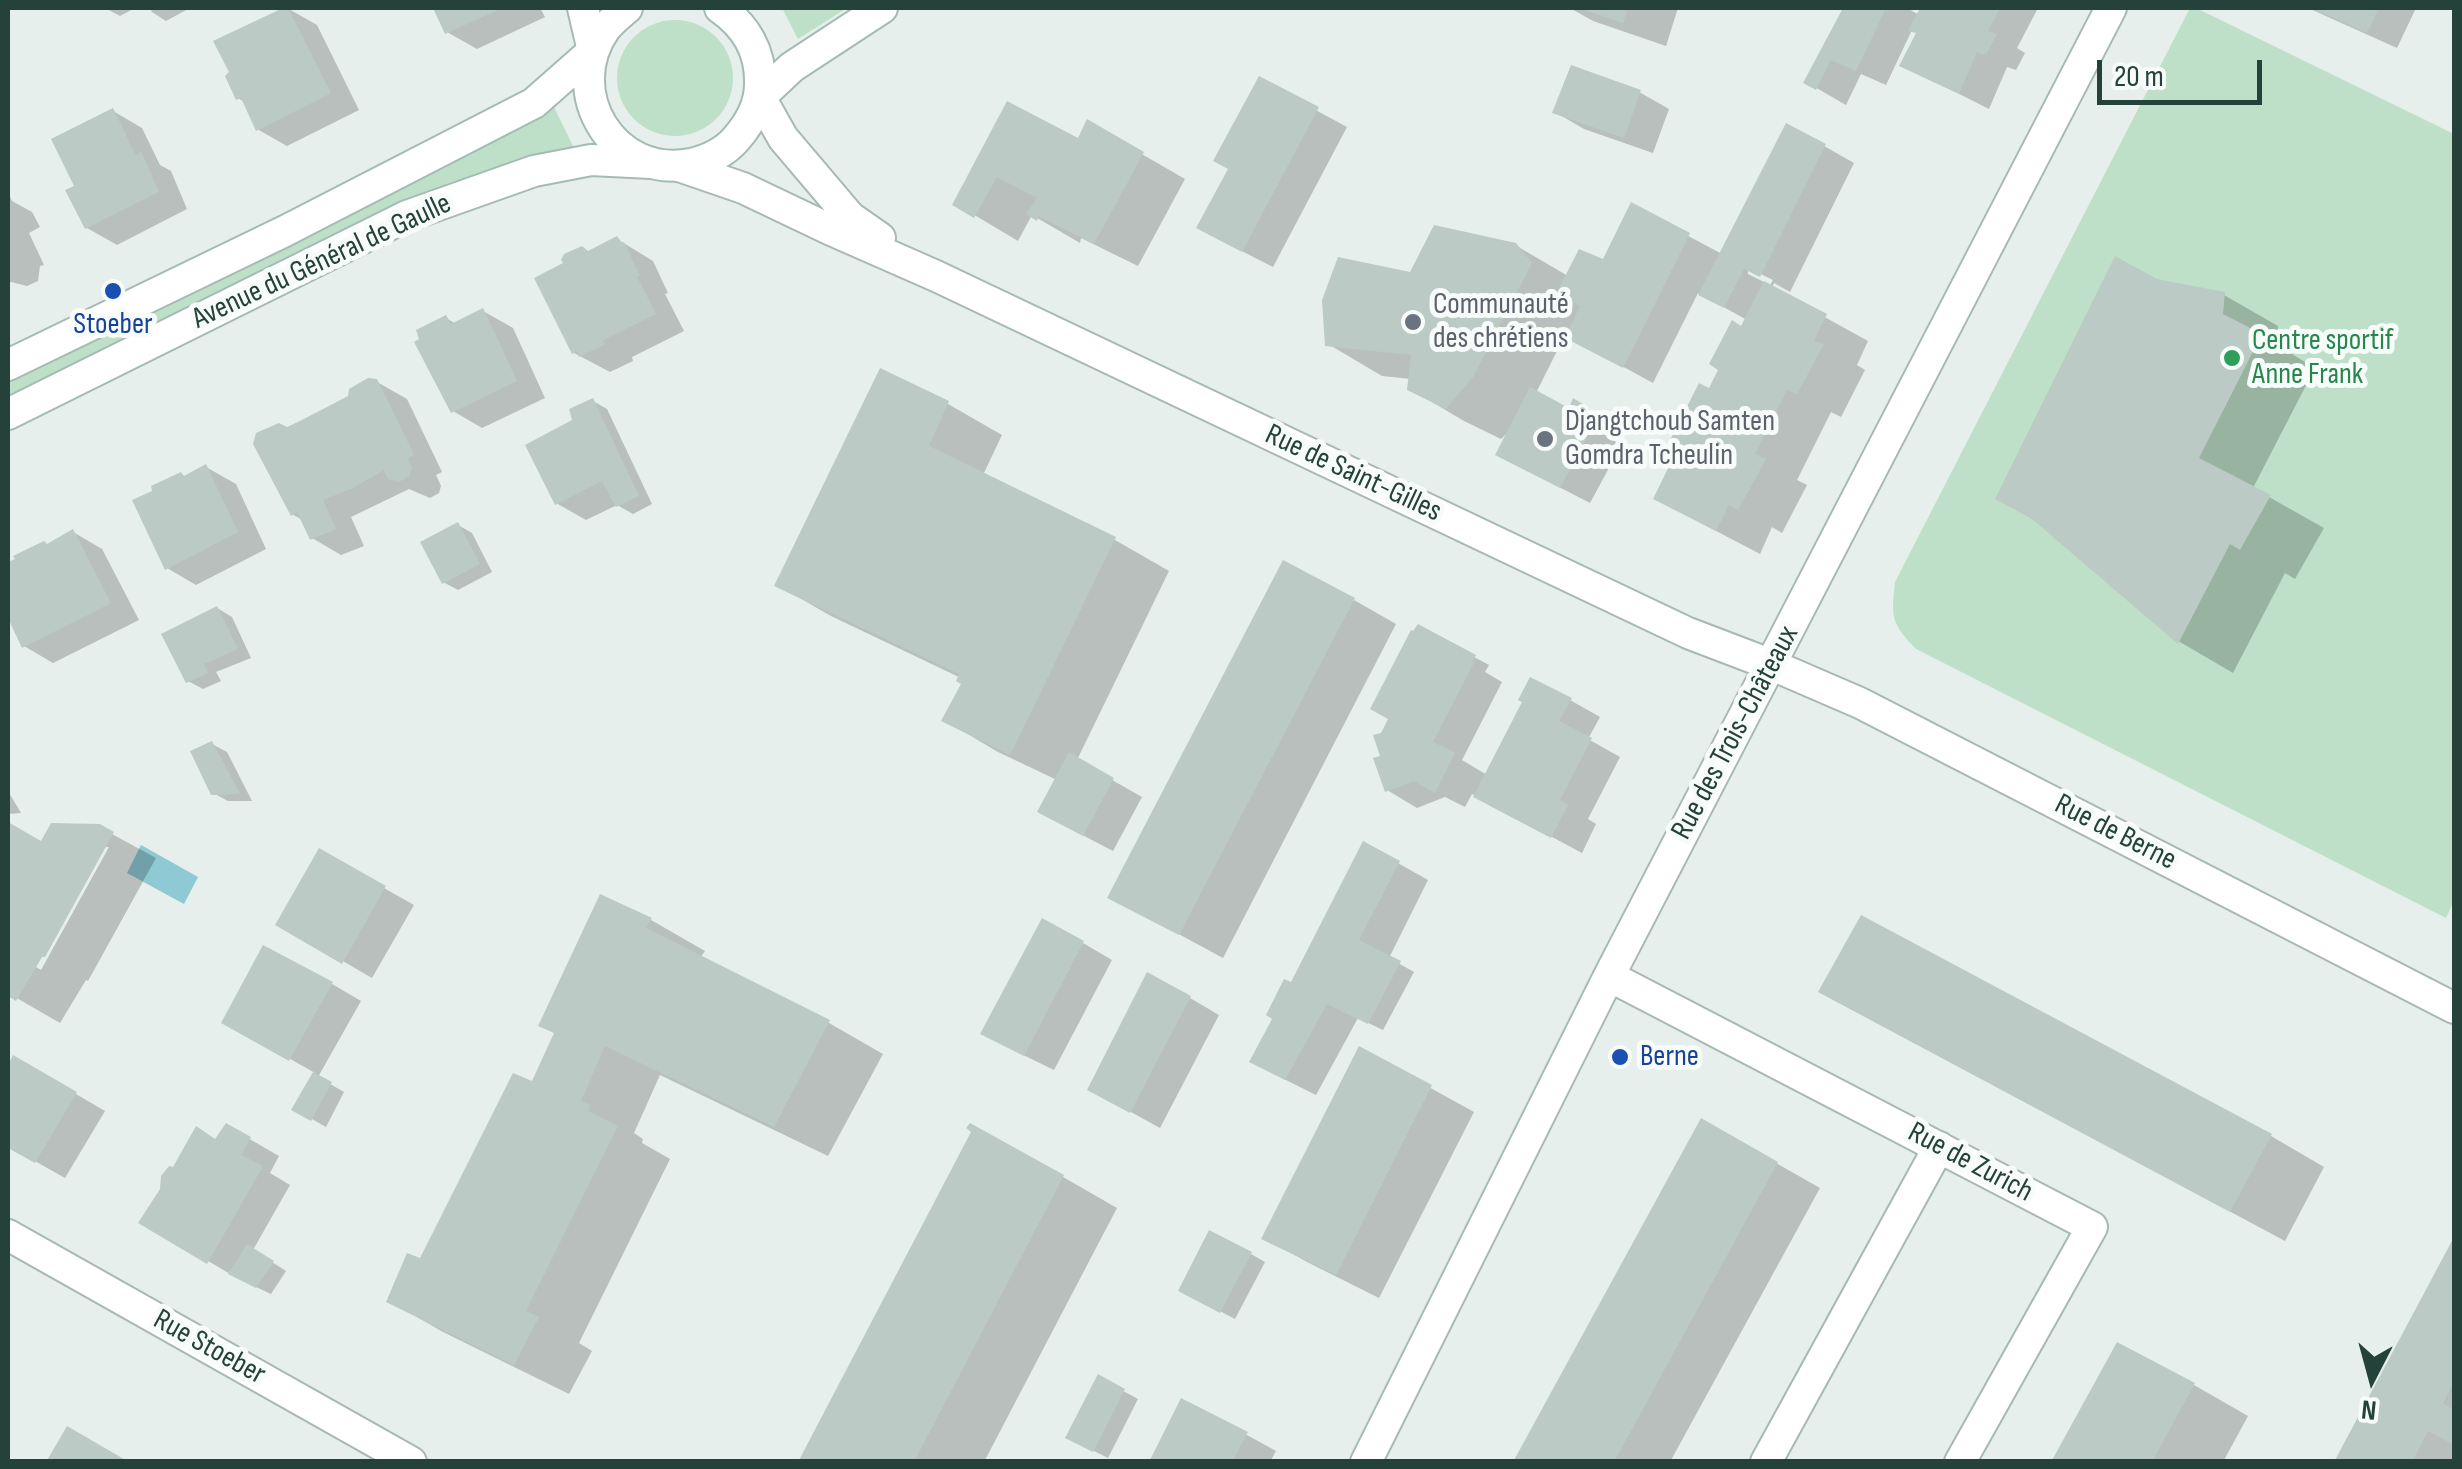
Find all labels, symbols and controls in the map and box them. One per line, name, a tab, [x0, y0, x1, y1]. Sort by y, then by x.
scale bar	[2102, 40, 2267, 102]
text: 20 m	[2114, 59, 2164, 95]
street label: Avenue du Général de Gaulle	[187, 186, 457, 338]
marker: Stoeber	[102, 280, 124, 302]
place label: Communauté des chrétiens	[1433, 287, 1569, 358]
place label: Stoeber	[73, 307, 153, 343]
marker: Communauté des chrétiens	[1402, 311, 1424, 333]
place label: Centre sportif Anne Frank	[2252, 323, 2394, 394]
marker: Centre sportif Anne Frank	[2221, 347, 2243, 369]
place label: Djangtchoub Samten Gomdra Tcheulin	[1565, 404, 1775, 474]
street label: Rue de Saint-Gilles	[1259, 417, 1447, 531]
marker: Djangtchoub Samten Gomdra Tcheulin	[1534, 428, 1556, 450]
street label: Rue des Trois-Châteaux	[1665, 620, 1807, 846]
street label: Rue de Berne	[2048, 787, 2182, 879]
place label: Berne	[1640, 1039, 1699, 1075]
marker: Berne	[1609, 1046, 1631, 1068]
street label: Rue de Zurich	[1901, 1115, 2039, 1211]
street label: Rue Stoeber	[147, 1303, 271, 1393]
north arrow	[2322, 1329, 2422, 1429]
text: N	[2360, 1392, 2378, 1427]

